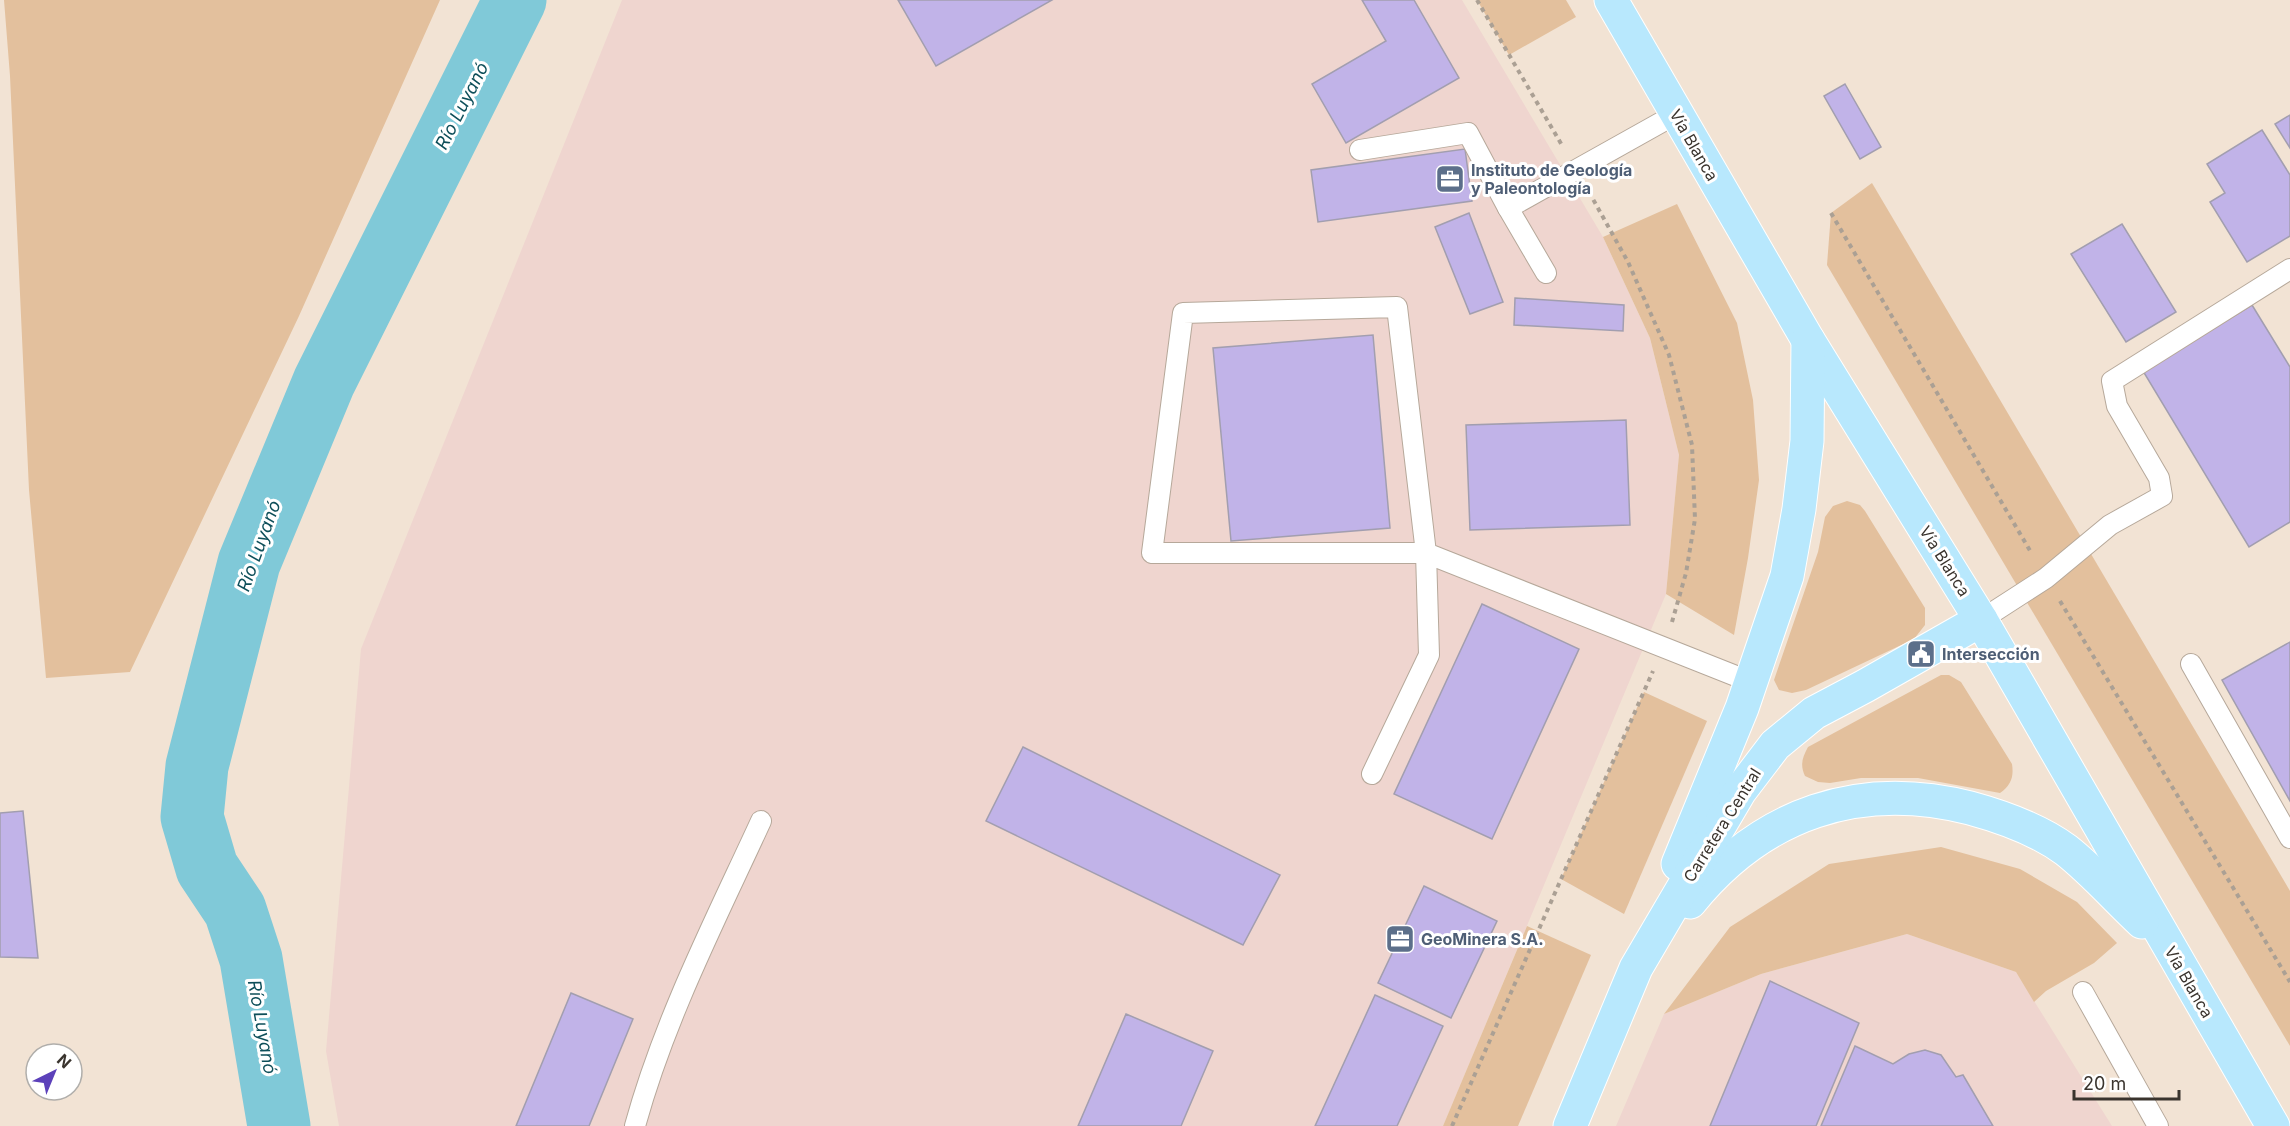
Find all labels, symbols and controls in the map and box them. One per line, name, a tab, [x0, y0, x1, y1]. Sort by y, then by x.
water label: Río Luyanó	[431, 59, 492, 153]
street label: Vía Blanca	[1665, 106, 1723, 184]
place label: Instituto de Geología y Paleontología	[1471, 160, 1632, 198]
office icon: Instituto de Geología y Paleontología	[1434, 163, 1466, 195]
water label: Río Luyanó	[232, 498, 285, 594]
street label: Vía Blanca	[1915, 522, 1975, 600]
public building icon: Intersección	[1905, 638, 1937, 670]
place label: Intersección	[1942, 644, 2040, 664]
street label: Carretera Central	[1679, 764, 1765, 886]
office icon: GeoMinera S.A.	[1384, 923, 1416, 955]
place label: GeoMinera S.A.	[1421, 929, 1544, 949]
street label: Vía Blanca	[2160, 943, 2218, 1021]
water label: Río Luyanó	[244, 978, 281, 1075]
north arrow	[24, 1042, 84, 1102]
text: N	[53, 1050, 76, 1073]
scale bar	[2074, 1063, 2179, 1101]
text: 20 m	[2083, 1073, 2126, 1094]

